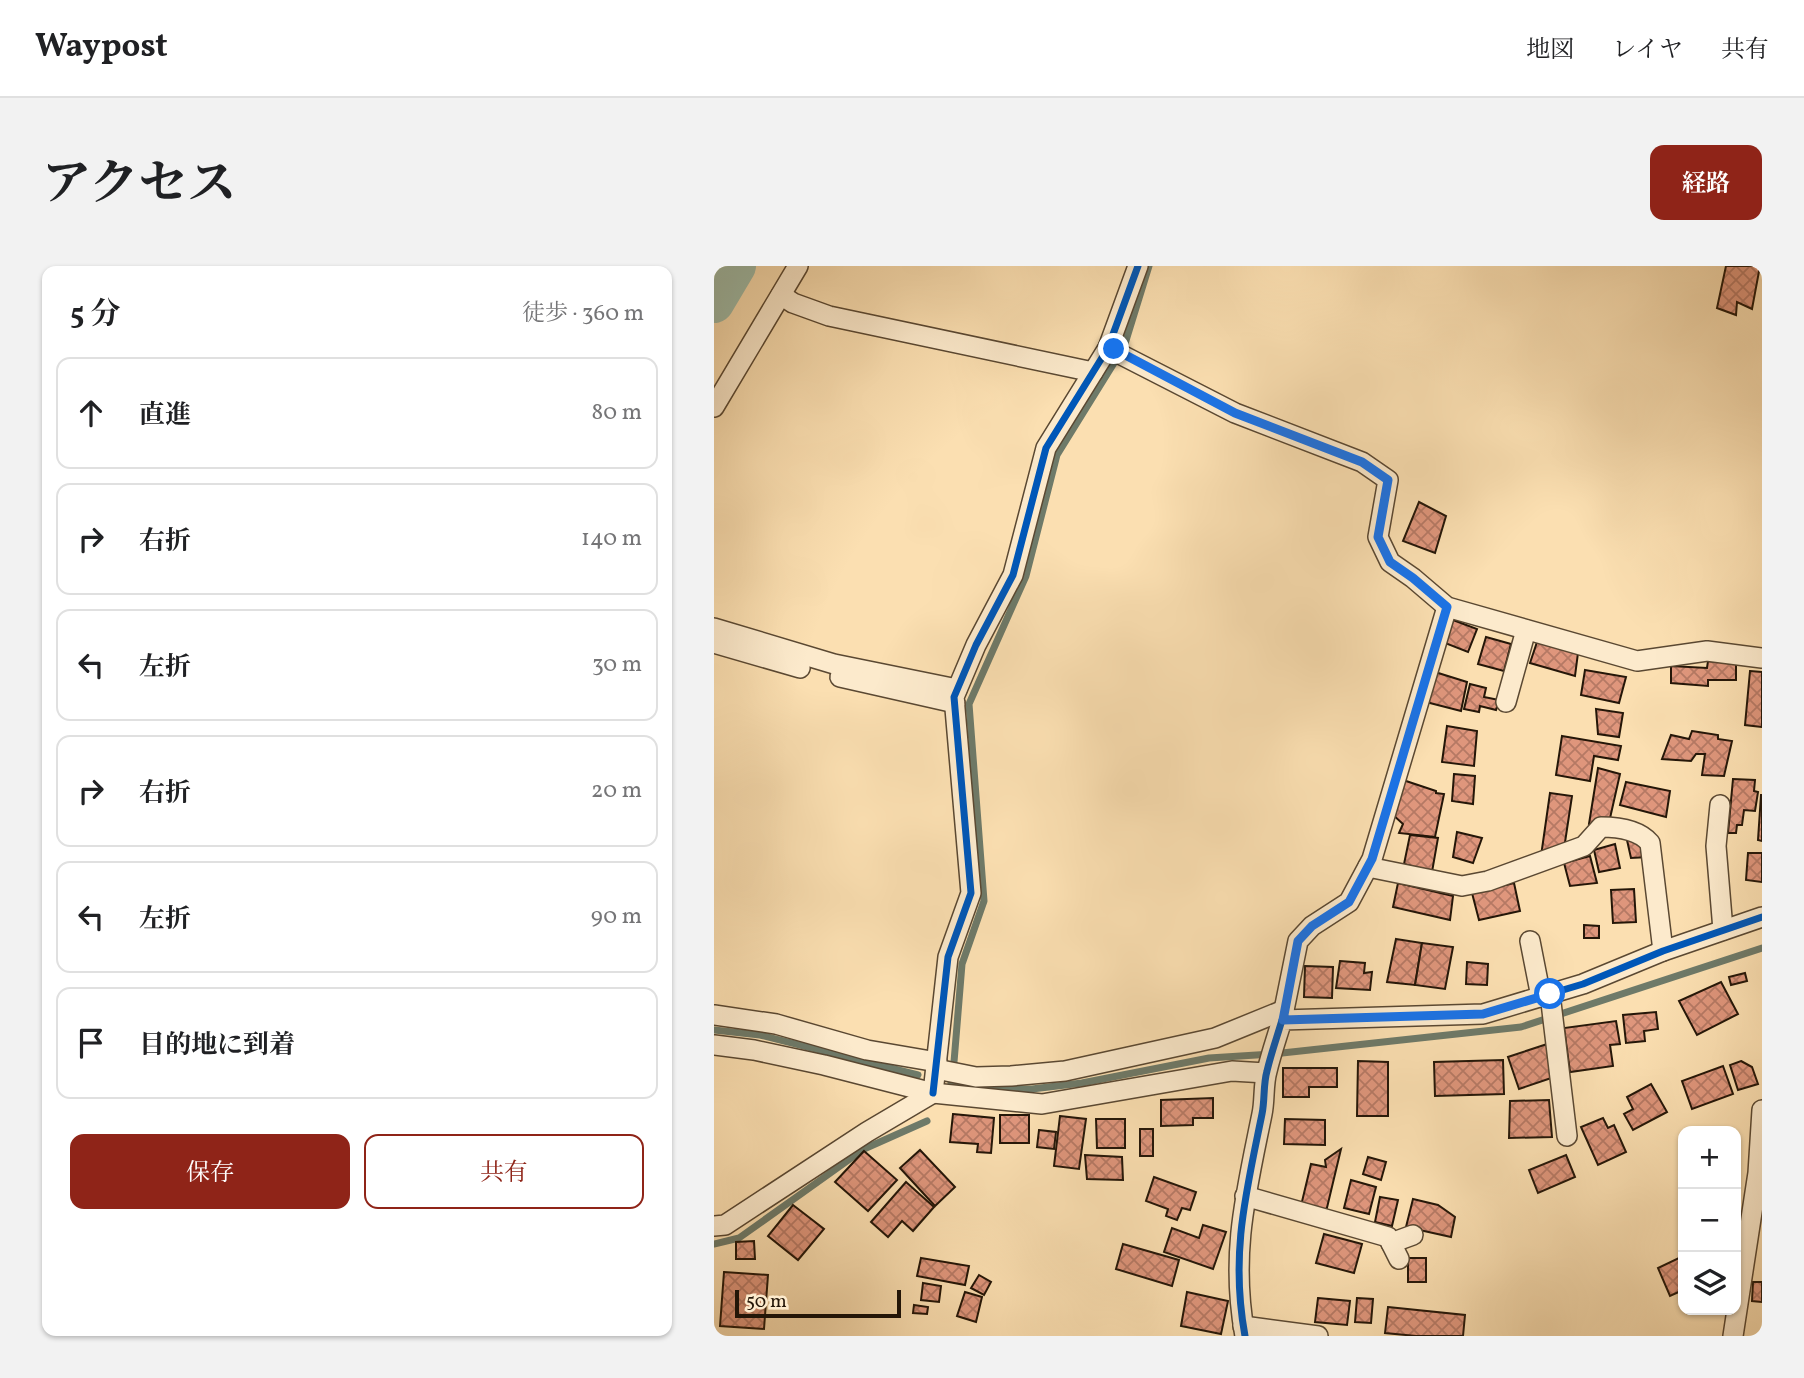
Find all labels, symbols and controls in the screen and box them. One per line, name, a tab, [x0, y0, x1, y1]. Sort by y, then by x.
text: Waypost	[35, 25, 168, 71]
text: 地図	[1526, 34, 1574, 68]
text: レイヤ	[1612, 34, 1683, 68]
text: 共有	[1721, 34, 1769, 68]
button: 経路	[1650, 145, 1762, 220]
text: アクセス	[42, 152, 237, 221]
text: 5 分	[70, 294, 120, 336]
text: 徒歩 · 360 m	[522, 298, 644, 330]
route end	[1098, 333, 1129, 364]
icon: ahead	[72, 394, 110, 432]
text: 80 m	[592, 397, 642, 429]
text: 直進	[139, 398, 191, 434]
icon: right	[72, 520, 110, 558]
text: 140 m	[581, 523, 642, 555]
text: 右折	[139, 524, 191, 560]
icon: left	[72, 646, 110, 684]
text: 30 m	[592, 649, 642, 681]
text: 左折	[139, 650, 191, 686]
icon: right	[72, 772, 110, 810]
text: 20 m	[591, 775, 642, 807]
text: 右折	[139, 776, 191, 812]
icon: left	[72, 898, 110, 936]
text: 90 m	[591, 901, 642, 933]
text: 左折	[139, 902, 191, 938]
route start	[1534, 978, 1565, 1009]
icon: arrive	[72, 1024, 110, 1062]
text: 目的地に到着	[139, 1028, 295, 1064]
map controls	[1678, 1126, 1741, 1315]
button: +	[1678, 1126, 1741, 1189]
button: 保存	[70, 1134, 350, 1209]
button: 共有	[364, 1134, 644, 1209]
button: −	[1678, 1189, 1741, 1252]
button: layers	[1678, 1252, 1741, 1315]
scale bar	[735, 1287, 901, 1319]
text: 50 m	[746, 1289, 787, 1315]

